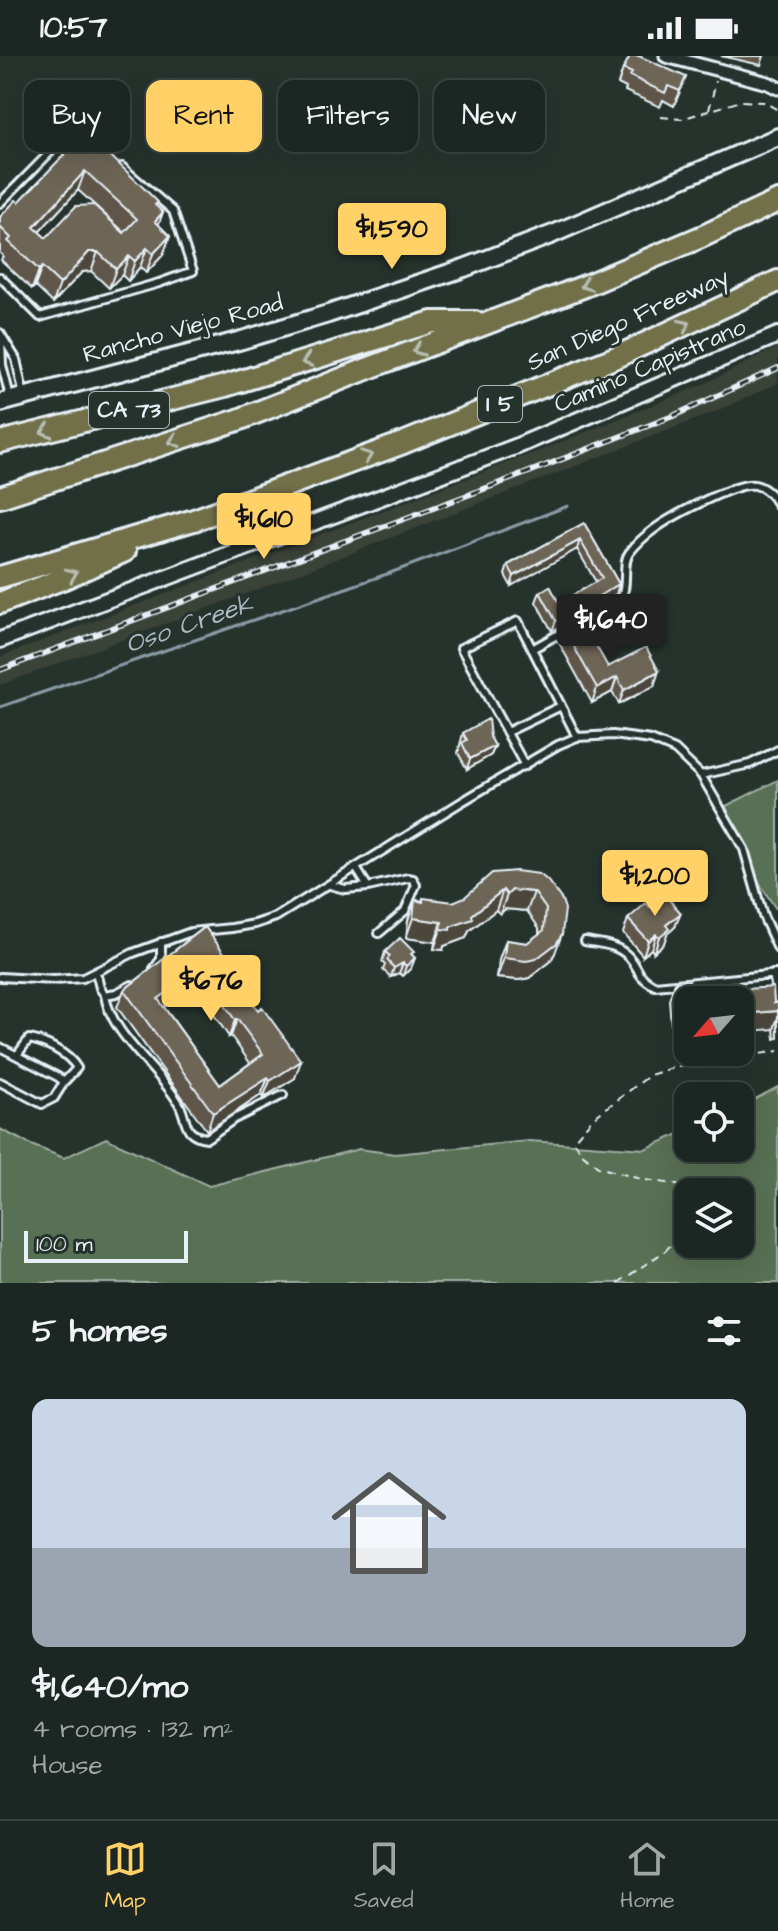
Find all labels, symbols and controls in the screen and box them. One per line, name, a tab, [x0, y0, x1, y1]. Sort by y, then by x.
text: 10:57	[40, 7, 107, 49]
chip: Buy	[24, 80, 130, 152]
chip: Rent	[146, 80, 262, 152]
chip: Filters	[278, 80, 418, 152]
chip: New	[434, 80, 545, 152]
pin: $1,590	[327, 203, 457, 271]
text: $1,590	[356, 211, 428, 247]
street label: San Diego Freeway	[522, 260, 735, 381]
one-way arrow	[580, 275, 594, 292]
street label: Rancho Viejo Road	[79, 286, 287, 372]
street label: Camino Capistrano	[549, 310, 752, 422]
one-way arrow	[677, 319, 692, 335]
one-way arrow	[412, 340, 426, 356]
one-way arrow	[300, 352, 314, 368]
road number: I 5	[478, 386, 522, 422]
road number: CA 73	[89, 392, 169, 428]
one-way arrow	[40, 421, 54, 438]
one-way arrow	[168, 431, 182, 447]
one-way arrow	[359, 449, 373, 466]
pin: $1,610	[199, 493, 329, 561]
text: $1,610	[235, 501, 293, 537]
one-way arrow	[64, 568, 79, 584]
water label: Oso Creek	[121, 585, 258, 663]
pin: $1,640	[546, 594, 676, 662]
text: $1,640	[575, 602, 647, 638]
pin: $1,200	[590, 850, 720, 918]
text: $1,200	[620, 858, 690, 894]
pin: $676	[164, 955, 258, 1023]
text: $676	[179, 963, 243, 999]
north arrow	[674, 986, 754, 1066]
map controls	[674, 986, 754, 1258]
button: locate	[674, 1082, 754, 1162]
button: layers	[674, 1178, 754, 1258]
scale bar	[24, 1227, 188, 1263]
text: 100 m	[36, 1229, 93, 1260]
text: 5 homes	[32, 1307, 168, 1355]
icon: filters	[702, 1309, 746, 1353]
icon: home	[317, 1451, 461, 1595]
text: $1,640/mo	[32, 1663, 188, 1711]
text: 4 rooms · 132 m²	[32, 1711, 233, 1747]
text: House	[32, 1747, 103, 1783]
tab: Map	[103, 1837, 147, 1916]
tab: Saved	[354, 1837, 414, 1916]
tab: Home	[620, 1837, 675, 1916]

